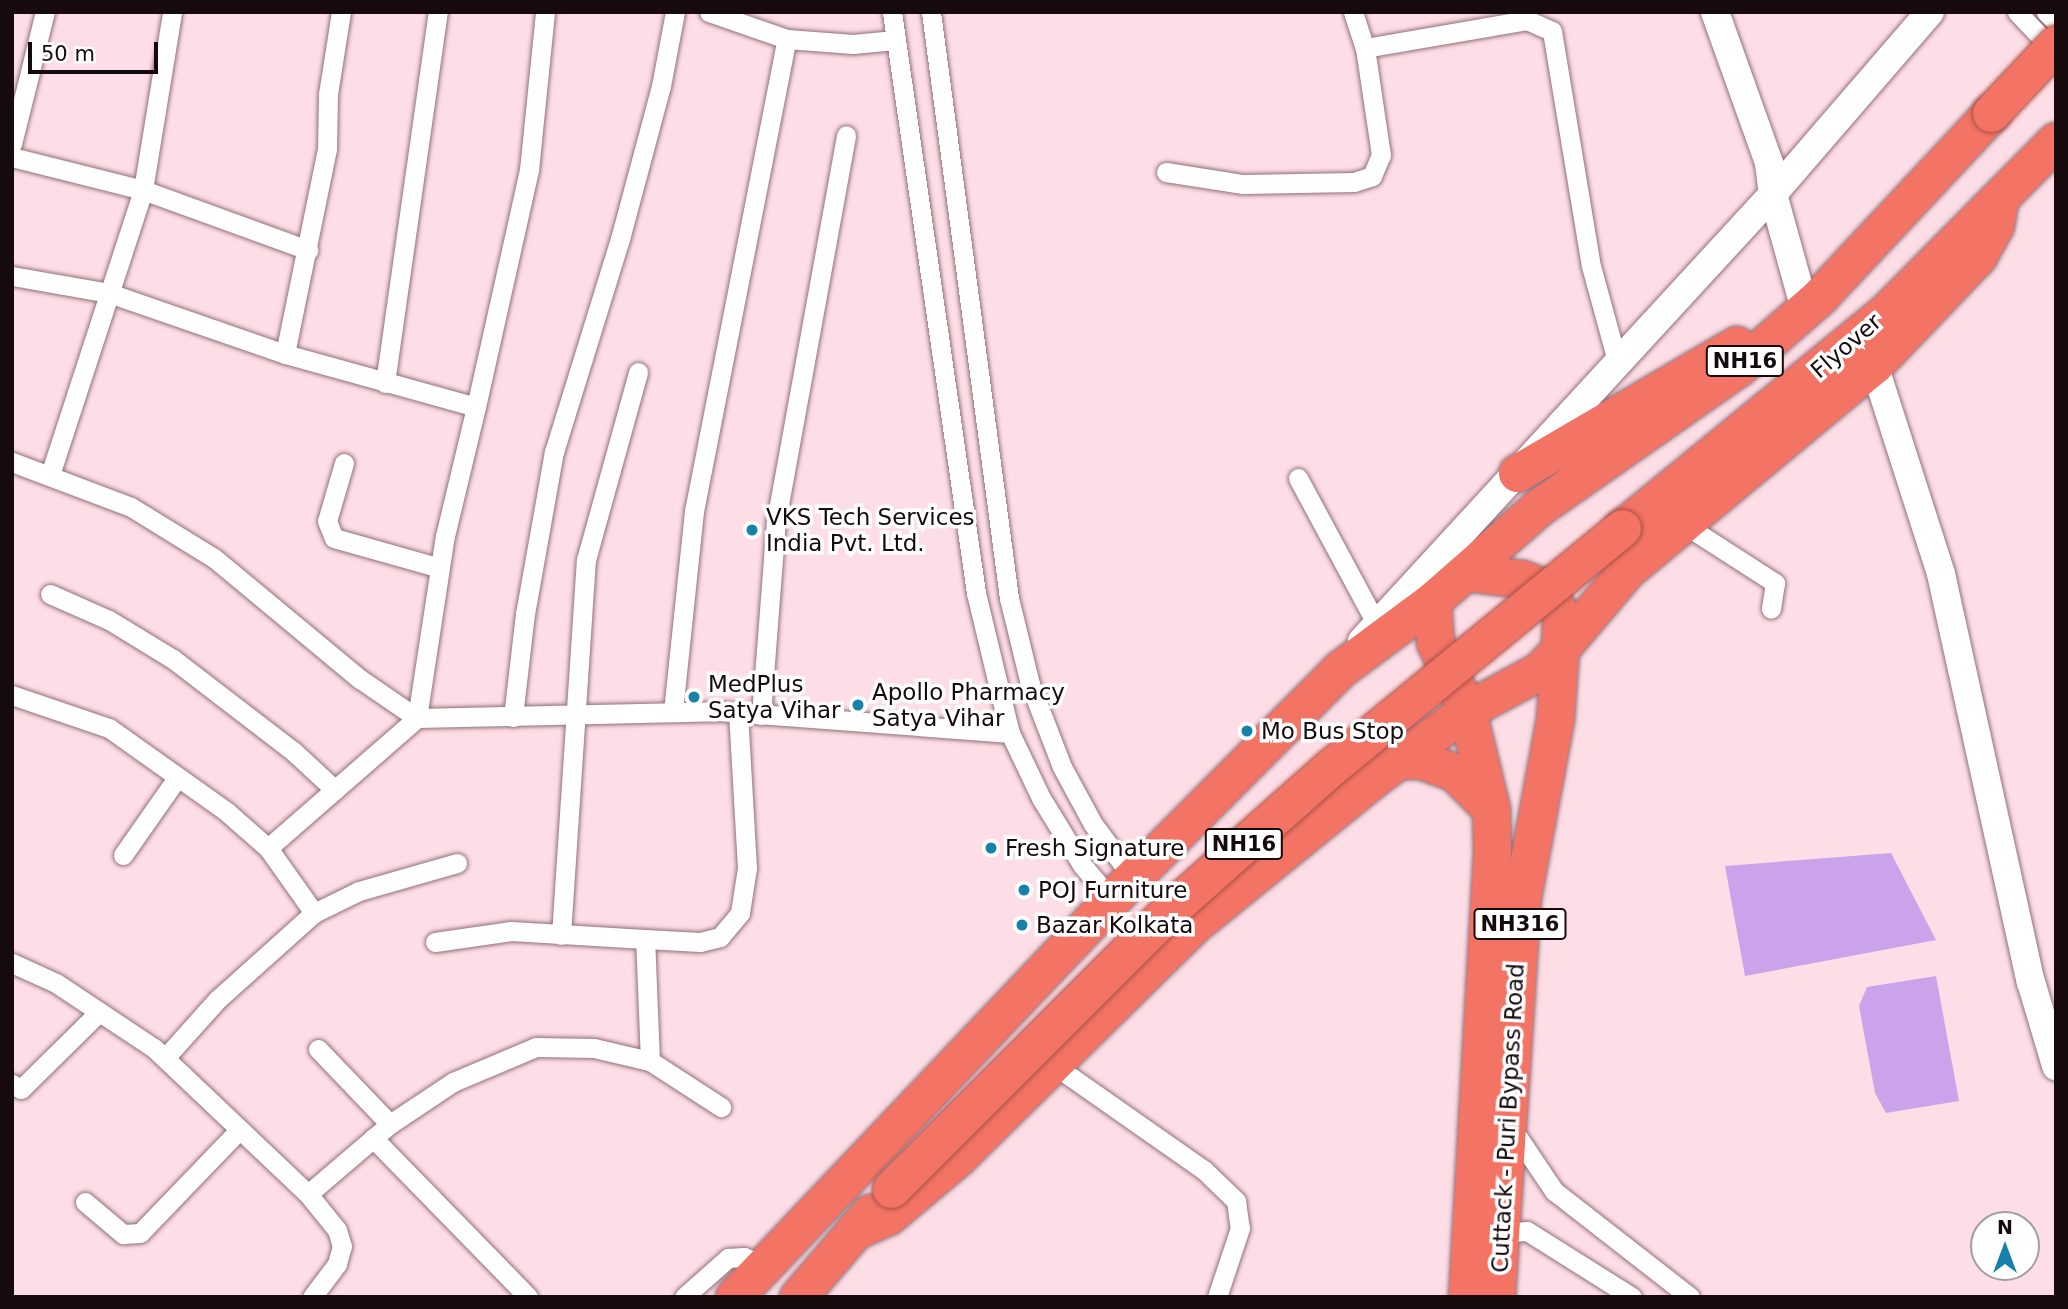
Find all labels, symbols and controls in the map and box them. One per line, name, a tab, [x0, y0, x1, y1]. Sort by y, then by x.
scale bar	[32, 28, 161, 72]
text: 50 m	[41, 42, 95, 66]
street label: Flyover	[1805, 308, 1887, 384]
road number: NH16	[1705, 344, 1785, 378]
place label: VKS Tech Services India Pvt. Ltd.	[766, 503, 975, 557]
marker: VKS Tech Services India Pvt. Ltd.	[744, 522, 760, 538]
place label: MedPlus Satya Vihar	[708, 670, 840, 724]
place label: Apollo Pharmacy Satya Vihar	[872, 678, 1065, 732]
marker: MedPlus Satya Vihar	[686, 689, 702, 705]
marker: Apollo Pharmacy Satya Vihar	[850, 697, 866, 713]
place label: Mo Bus Stop	[1261, 717, 1404, 745]
marker: Mo Bus Stop	[1239, 723, 1255, 739]
road number: NH16	[1204, 826, 1284, 862]
place label: Fresh Signature	[1005, 834, 1184, 862]
marker: Fresh Signature	[983, 840, 999, 856]
place label: POJ Furniture	[1038, 876, 1187, 904]
marker: POJ Furniture	[1016, 882, 1032, 898]
road number: NH316	[1473, 906, 1567, 942]
place label: Bazar Kolkata	[1036, 911, 1193, 939]
marker: Bazar Kolkata	[1014, 917, 1030, 933]
street label: Cuttack - Puri Bypass Road	[1486, 963, 1530, 1273]
north arrow	[1970, 1211, 2040, 1281]
text: N	[1997, 1216, 2013, 1238]

